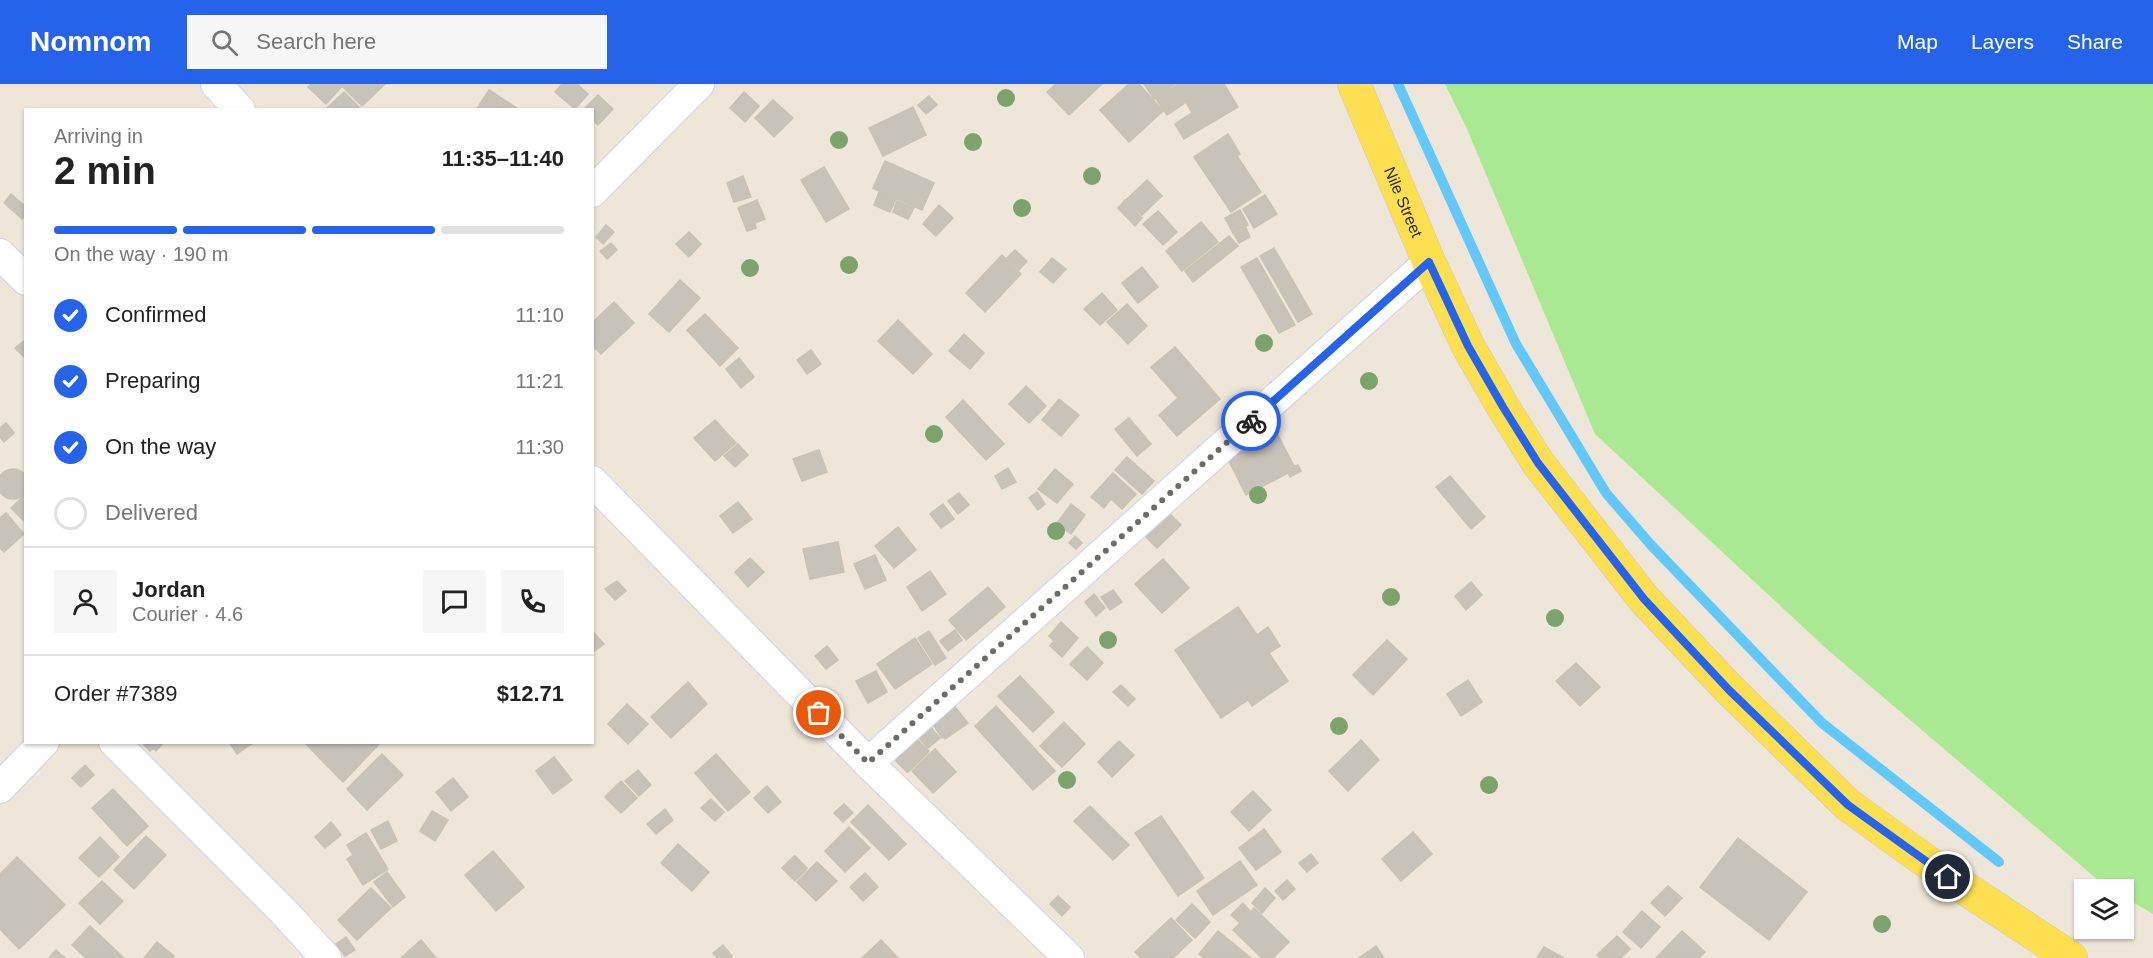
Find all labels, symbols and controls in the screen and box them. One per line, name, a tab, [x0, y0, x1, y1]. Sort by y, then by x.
search box	[187, 15, 607, 69]
text: Nomnom	[30, 26, 151, 57]
icon: search	[208, 26, 241, 59]
text: Search here	[256, 29, 376, 54]
text: Map	[1897, 30, 1938, 53]
text: Layers	[1971, 30, 2034, 53]
text: Share	[2067, 30, 2123, 53]
text: Arriving in	[54, 125, 143, 147]
text: 11:35–11:40	[442, 146, 564, 171]
text: 2 min	[54, 149, 156, 192]
street label: Nile Street	[1381, 164, 1426, 240]
text: On the way · 190 m	[54, 243, 229, 265]
icon: check	[54, 299, 87, 332]
text: Confirmed	[105, 302, 206, 327]
text: 11:10	[515, 304, 564, 326]
icon: check	[54, 365, 87, 398]
text: Preparing	[105, 368, 200, 393]
text: 11:21	[515, 370, 564, 392]
courier	[1221, 391, 1281, 451]
icon: bike	[1235, 405, 1268, 438]
icon: check	[54, 431, 87, 464]
text: On the way	[105, 434, 216, 459]
text: 11:30	[515, 436, 564, 458]
text: Delivered	[105, 500, 198, 525]
button: person	[54, 570, 117, 633]
button: chat	[423, 570, 486, 633]
button: phone	[501, 570, 564, 633]
text: Jordan	[132, 577, 205, 602]
text: Courier · 4.6	[132, 603, 243, 625]
text: Order #7389	[54, 681, 178, 706]
text: $12.71	[497, 681, 564, 706]
pin	[793, 687, 844, 738]
icon: bag	[802, 696, 835, 729]
pin	[1922, 851, 1973, 902]
icon: home	[1931, 860, 1964, 893]
map controls	[2074, 879, 2134, 939]
button: layers	[2074, 879, 2134, 939]

